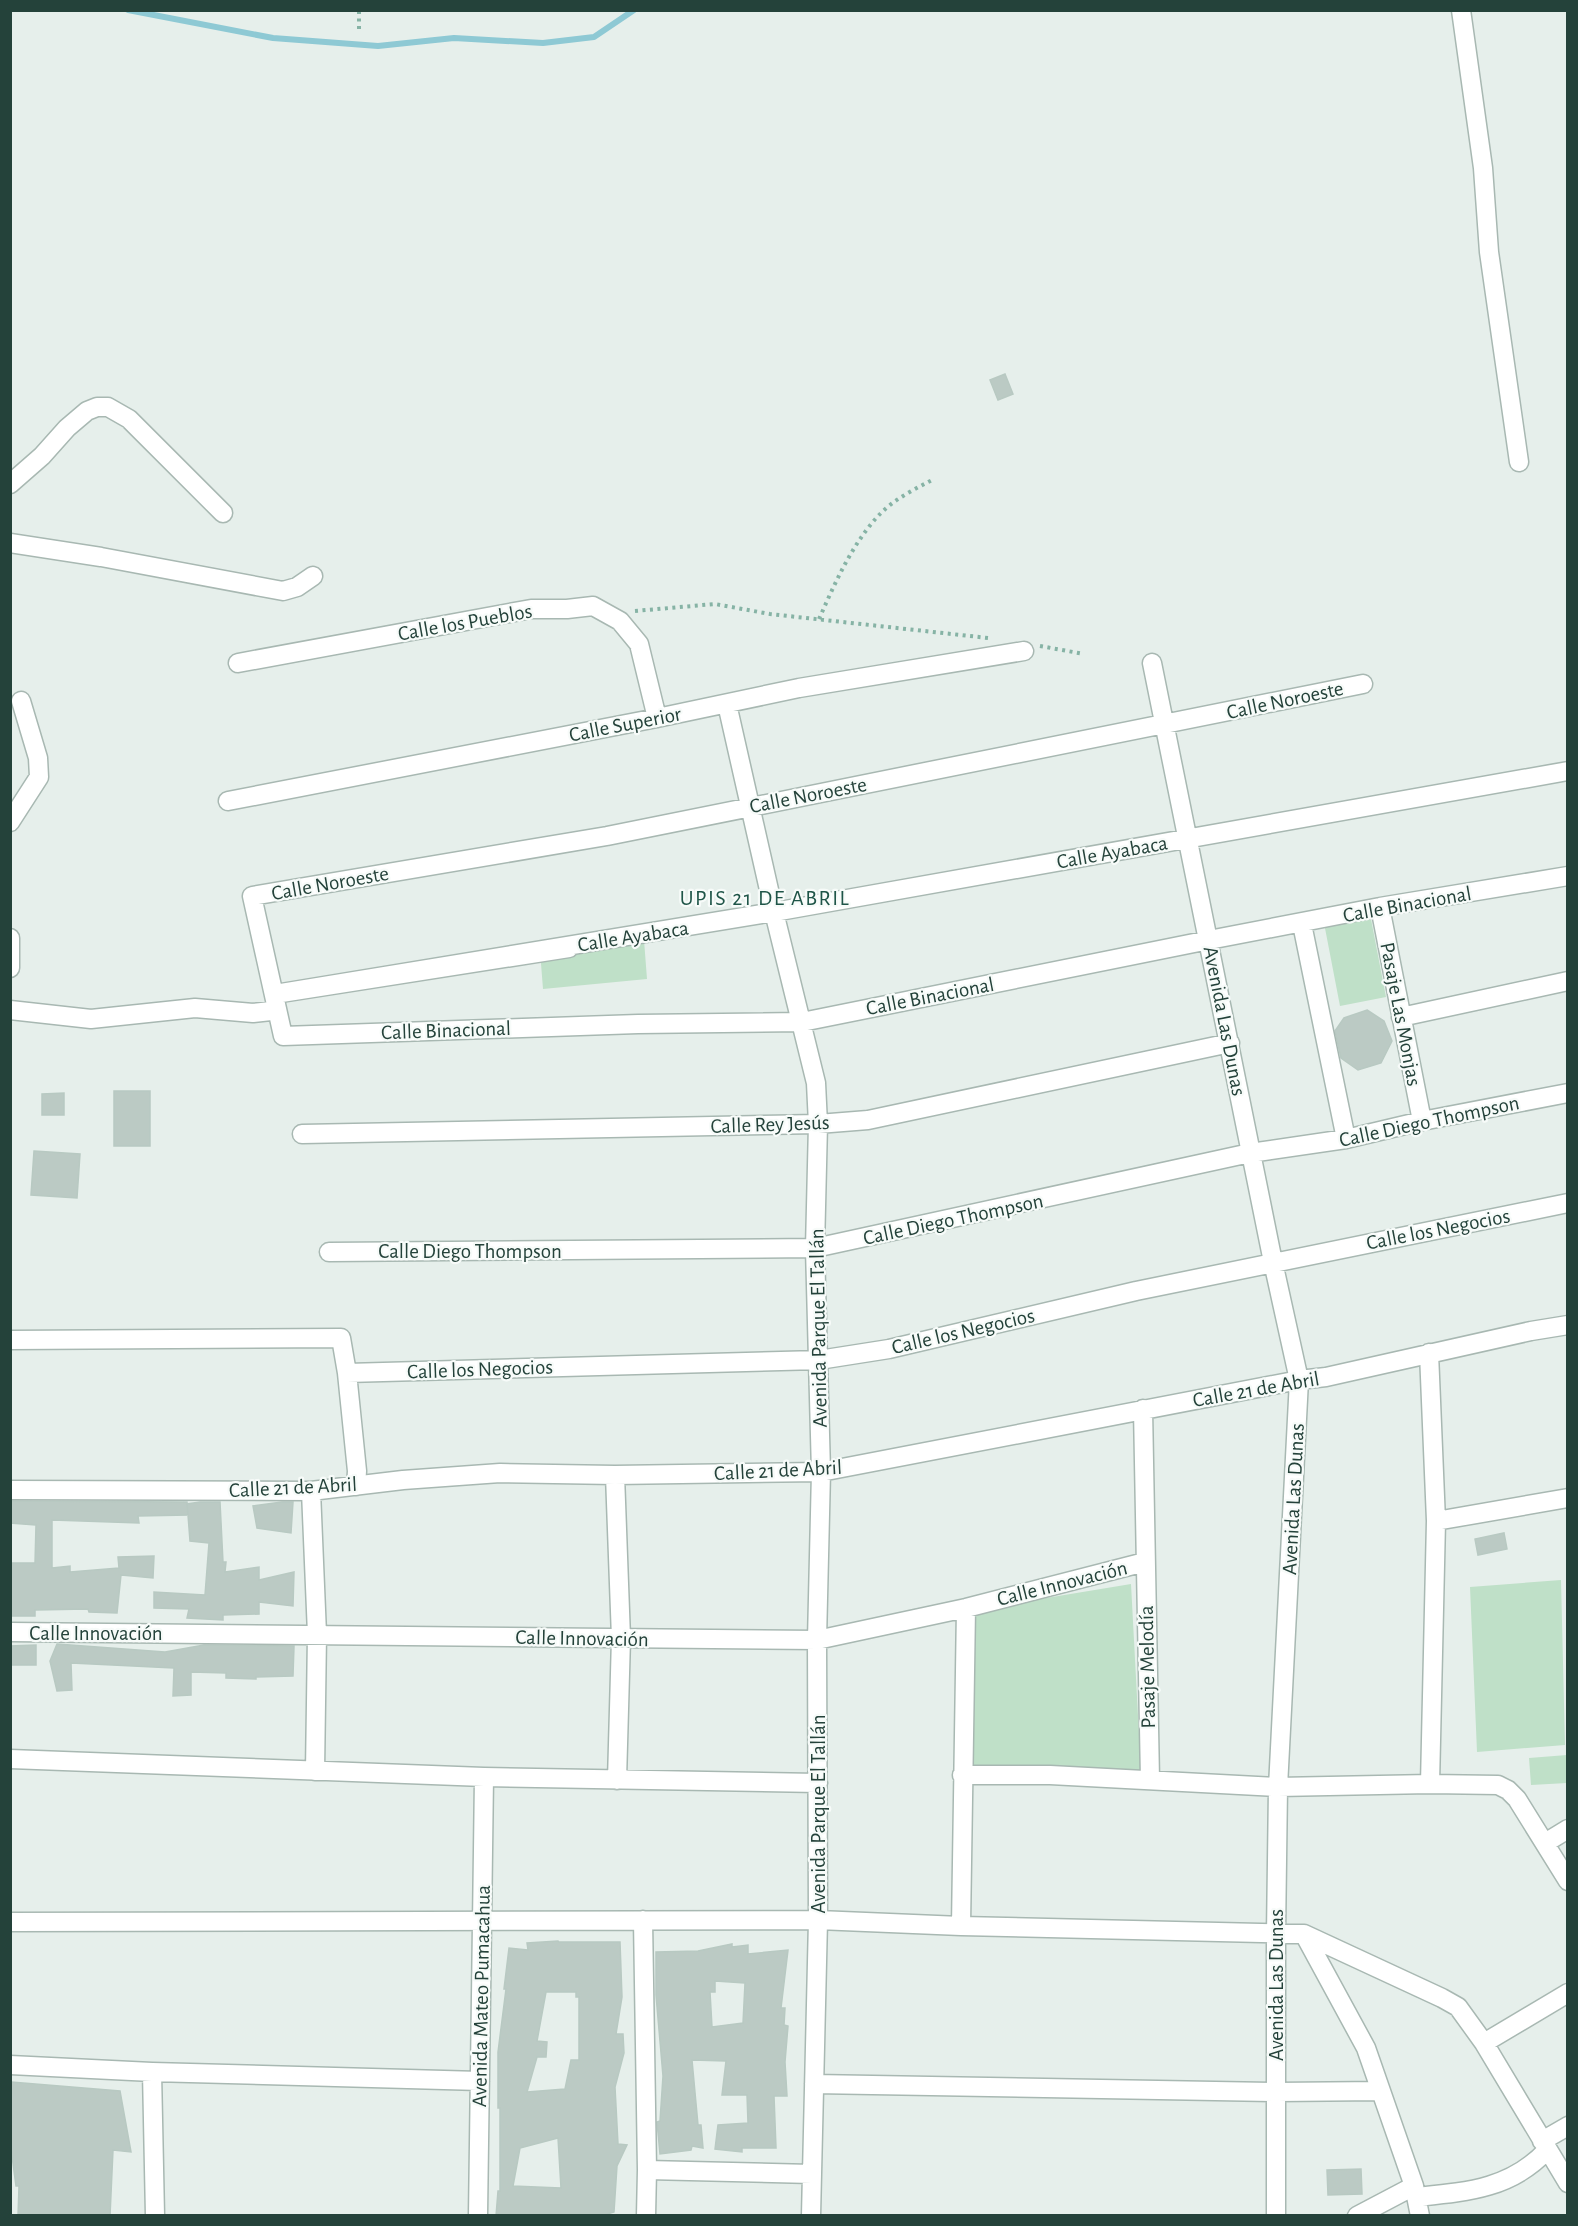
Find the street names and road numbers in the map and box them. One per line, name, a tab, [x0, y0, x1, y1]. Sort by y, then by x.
street label: Calle los Pueblos	[396, 600, 534, 645]
street label: Calle Noroeste	[1225, 678, 1345, 723]
street label: Calle Superior	[567, 703, 683, 746]
street label: Calle Noroeste	[748, 774, 868, 817]
street label: Calle Ayabaca	[1055, 832, 1169, 873]
street label: Calle Noroeste	[270, 863, 390, 904]
street label: Calle Binacional	[1341, 883, 1473, 926]
street label: Calle Ayabaca	[576, 917, 690, 956]
street label: Pasaje Las Monjas	[1376, 940, 1425, 1088]
street label: Avenida Las Dunas	[1200, 944, 1249, 1098]
street label: Calle Binacional	[864, 974, 996, 1019]
street label: Calle Binacional	[381, 1018, 511, 1043]
street label: Calle Diego Thompson	[1337, 1092, 1521, 1151]
street label: Calle Rey Jesús	[710, 1112, 830, 1137]
street label: Calle Diego Thompson	[861, 1190, 1045, 1249]
street label: Calle los Negocios	[1364, 1205, 1512, 1254]
street label: Avenida Parque El Tallán	[806, 1228, 831, 1428]
street label: Calle Diego Thompson	[378, 1241, 562, 1262]
street label: Calle los Negocios	[890, 1305, 1037, 1358]
street label: Calle los Negocios	[407, 1356, 553, 1383]
street label: Calle 21 de Abril	[1191, 1368, 1321, 1411]
street label: Avenida Las Dunas	[1279, 1423, 1308, 1575]
street label: Calle 21 de Abril	[713, 1457, 843, 1484]
street label: Calle 21 de Abril	[228, 1474, 358, 1501]
street label: Calle Innovación	[995, 1557, 1129, 1610]
street label: Pasaje Melodía	[1136, 1605, 1159, 1729]
street label: Calle Innovación	[29, 1623, 163, 1644]
street label: Calle Innovación	[515, 1627, 649, 1650]
street label: Avenida Parque El Tallán	[808, 1714, 829, 1914]
street label: Avenida Mateo Pumacahua	[469, 1884, 494, 2107]
street label: Avenida Las Dunas	[1266, 1909, 1287, 2061]

